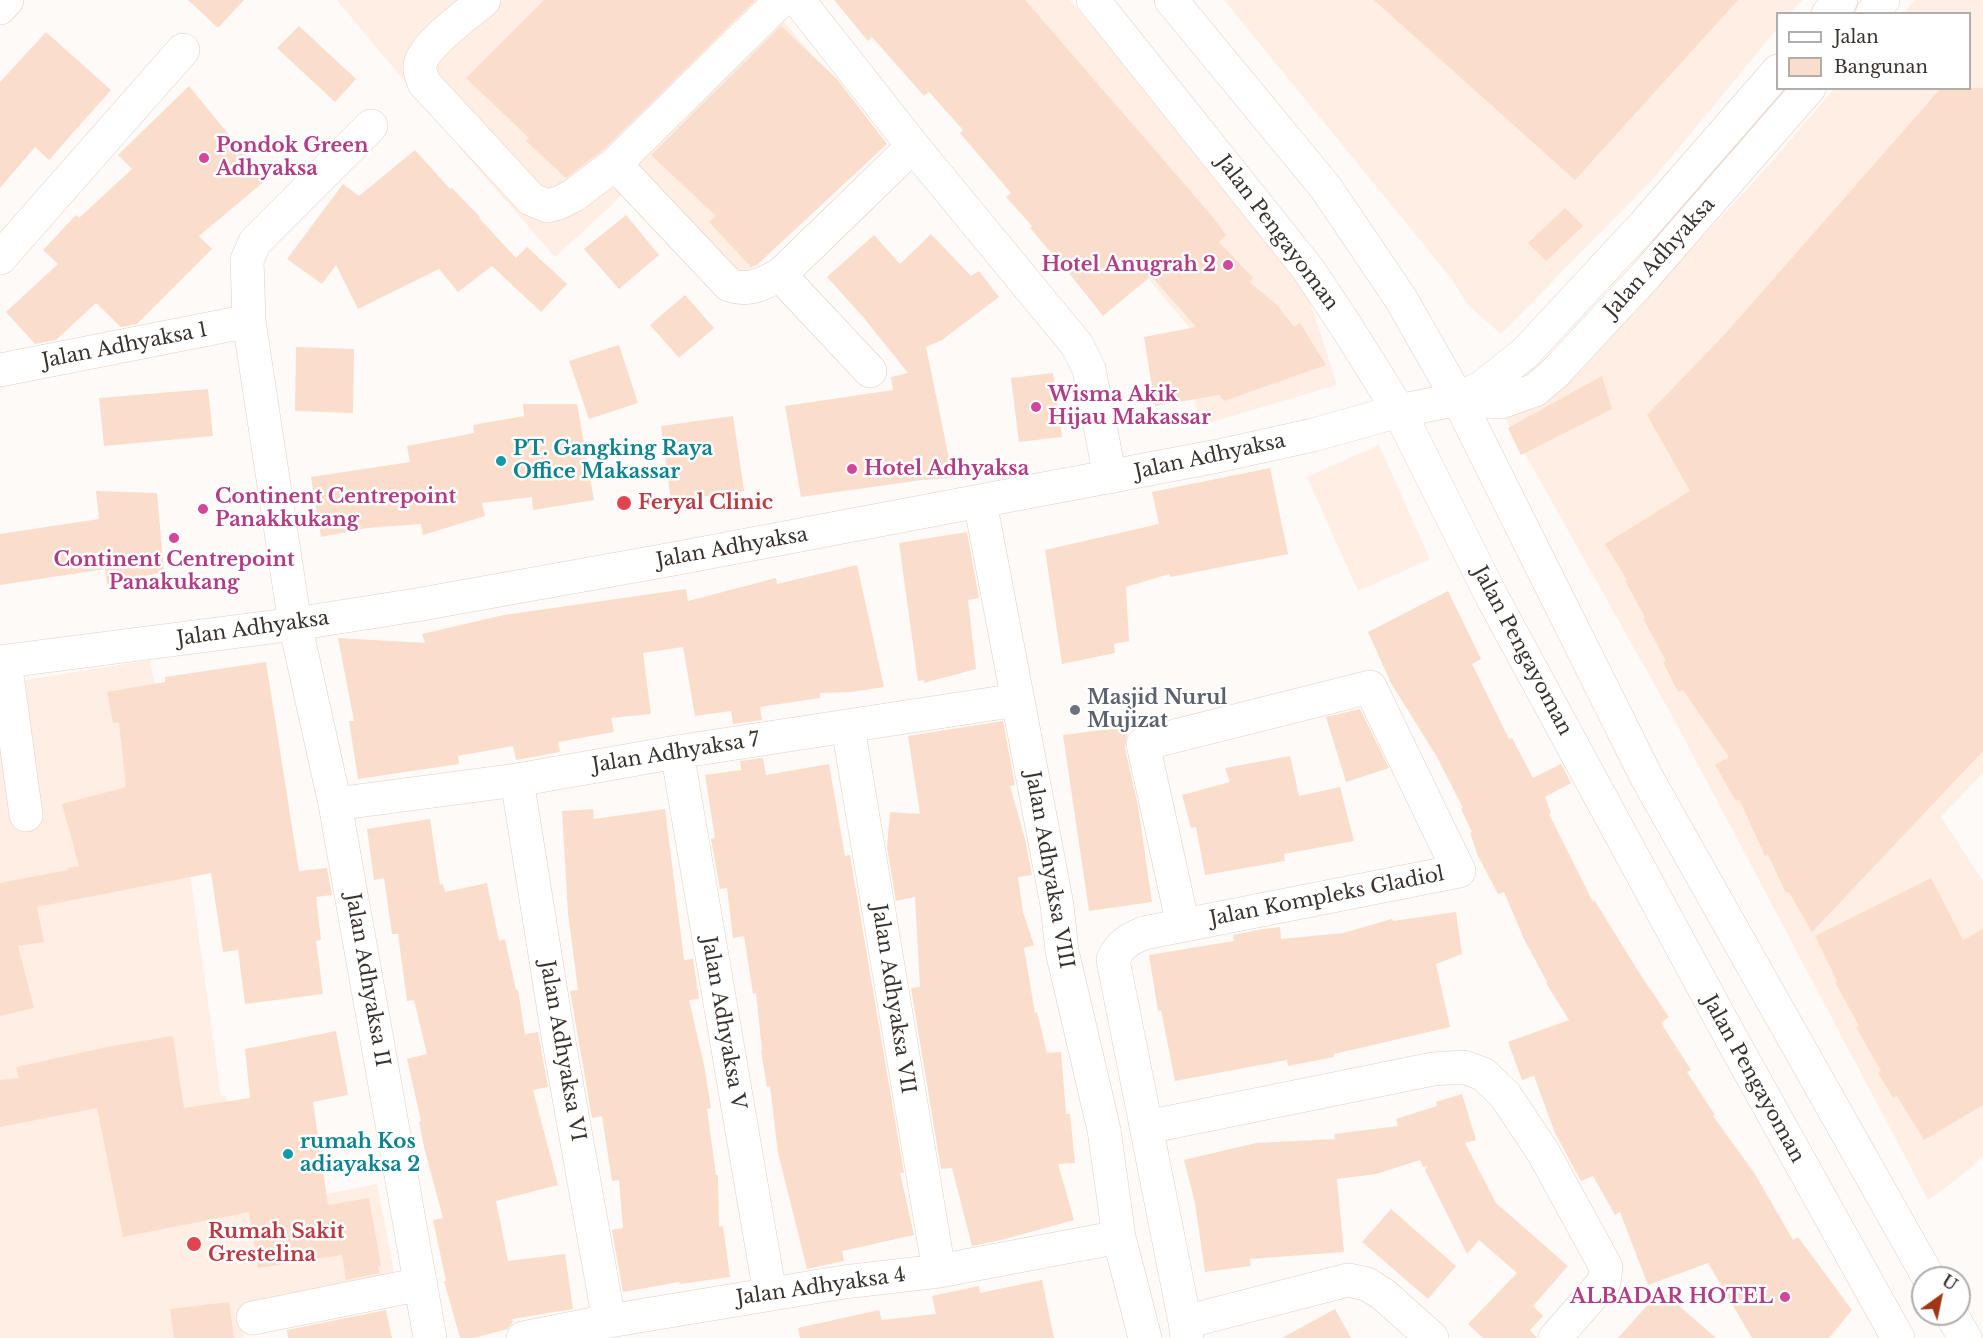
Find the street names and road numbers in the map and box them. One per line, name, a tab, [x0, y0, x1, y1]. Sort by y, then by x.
street label: Jalan Pengayoman	[1211, 151, 1343, 315]
street label: Jalan Adhyaksa	[1600, 193, 1720, 323]
street label: Jalan Adhyaksa 1	[40, 318, 210, 374]
street label: Jalan Adhyaksa	[1132, 429, 1288, 485]
street label: Jalan Adhyaksa	[654, 523, 810, 573]
street label: Jalan Pengayoman	[1467, 562, 1577, 740]
street label: Jalan Adhyaksa	[175, 606, 331, 652]
street label: Jalan Adhyaksa 7	[591, 728, 761, 778]
street label: Jalan Adhyaksa VIII	[1020, 770, 1078, 970]
street label: Jalan Kompleks Gladiol	[1208, 862, 1446, 932]
street label: Jalan Adhyaksa II	[340, 891, 394, 1069]
street label: Jalan Adhyaksa VII	[866, 903, 920, 1095]
street label: Jalan Adhyaksa V	[696, 935, 750, 1111]
street label: Jalan Adhyaksa VI	[534, 959, 590, 1143]
street label: Jalan Pengayoman	[1697, 991, 1809, 1167]
street label: Jalan Adhyaksa 4	[735, 1263, 907, 1311]

